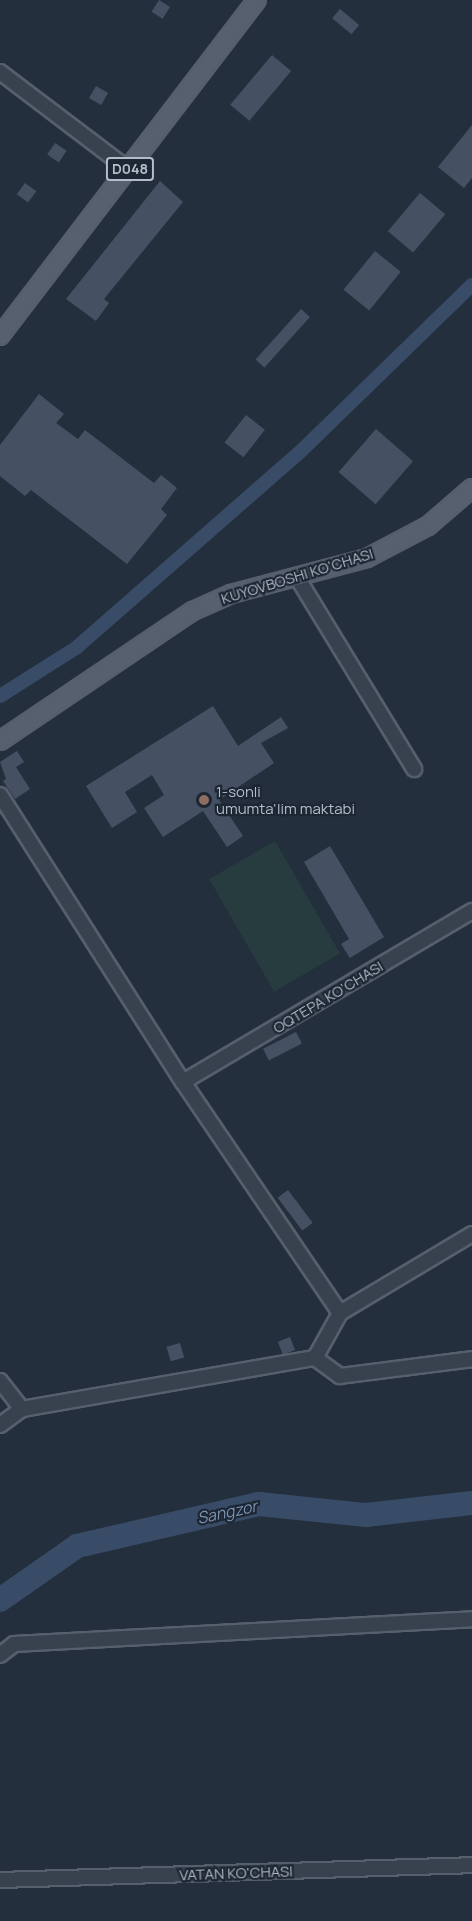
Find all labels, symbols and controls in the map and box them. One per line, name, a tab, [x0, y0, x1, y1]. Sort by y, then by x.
road number: D048	[104, 158, 156, 180]
street label: KUYOVBOSHI KO'CHASI	[219, 544, 375, 608]
place label: 1-sonli umumta'lim maktabi	[216, 782, 355, 817]
marker: 1-sonli umumta'lim maktabi	[197, 793, 211, 807]
street label: OQTEPA KO'CHASI	[270, 957, 386, 1037]
water label: Sangzor	[195, 1496, 259, 1528]
street label: VATAN KO'CHASI	[179, 1862, 293, 1884]

